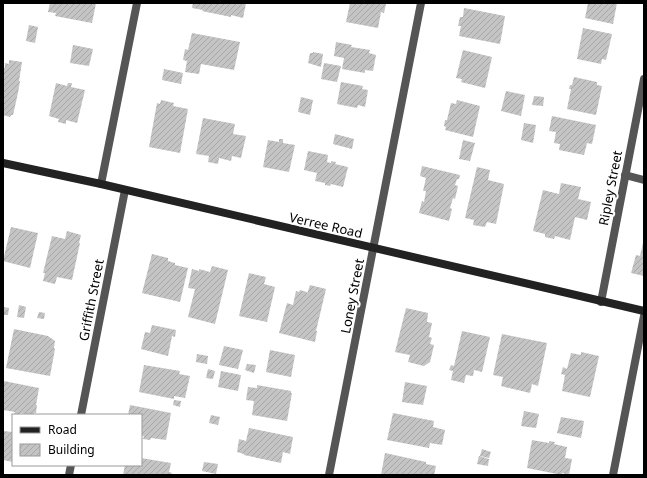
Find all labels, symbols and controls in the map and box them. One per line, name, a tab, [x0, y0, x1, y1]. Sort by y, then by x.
street label: Ripley Street	[594, 149, 626, 227]
street label: Verree Road	[288, 208, 364, 242]
street label: Griffith Street	[74, 257, 108, 342]
street label: Loney Street	[336, 257, 368, 335]
legend	[12, 414, 142, 466]
text: Road	[48, 421, 77, 438]
text: Building	[48, 441, 95, 458]

